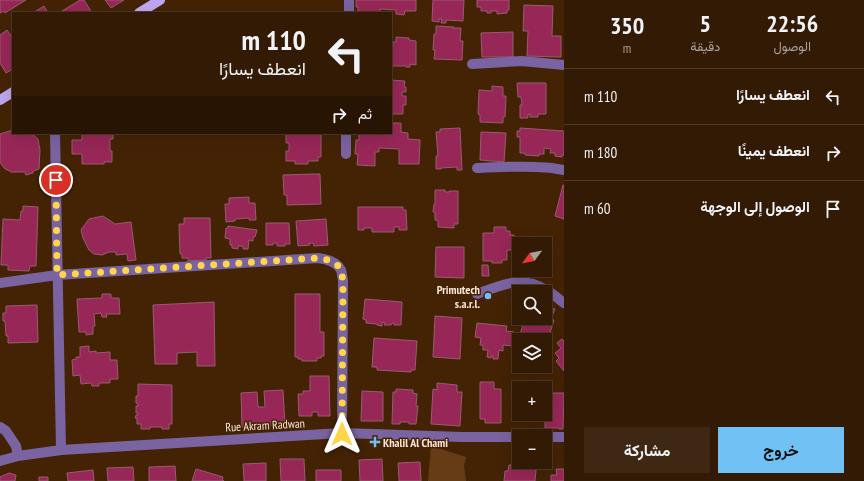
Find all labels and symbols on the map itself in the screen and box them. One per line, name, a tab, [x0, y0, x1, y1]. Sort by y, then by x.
pin	[39, 163, 73, 197]
north arrow	[512, 237, 552, 277]
place label: Primutech s.a.r.l.	[437, 282, 480, 311]
marker: Primutech s.a.r.l.	[483, 291, 493, 301]
position arrow	[321, 413, 363, 455]
street label: Rue Akram Radwan	[225, 415, 305, 435]
place label: Khalil Al Chami	[383, 435, 448, 450]
marker: Khalil Al Chami	[370, 437, 380, 447]

